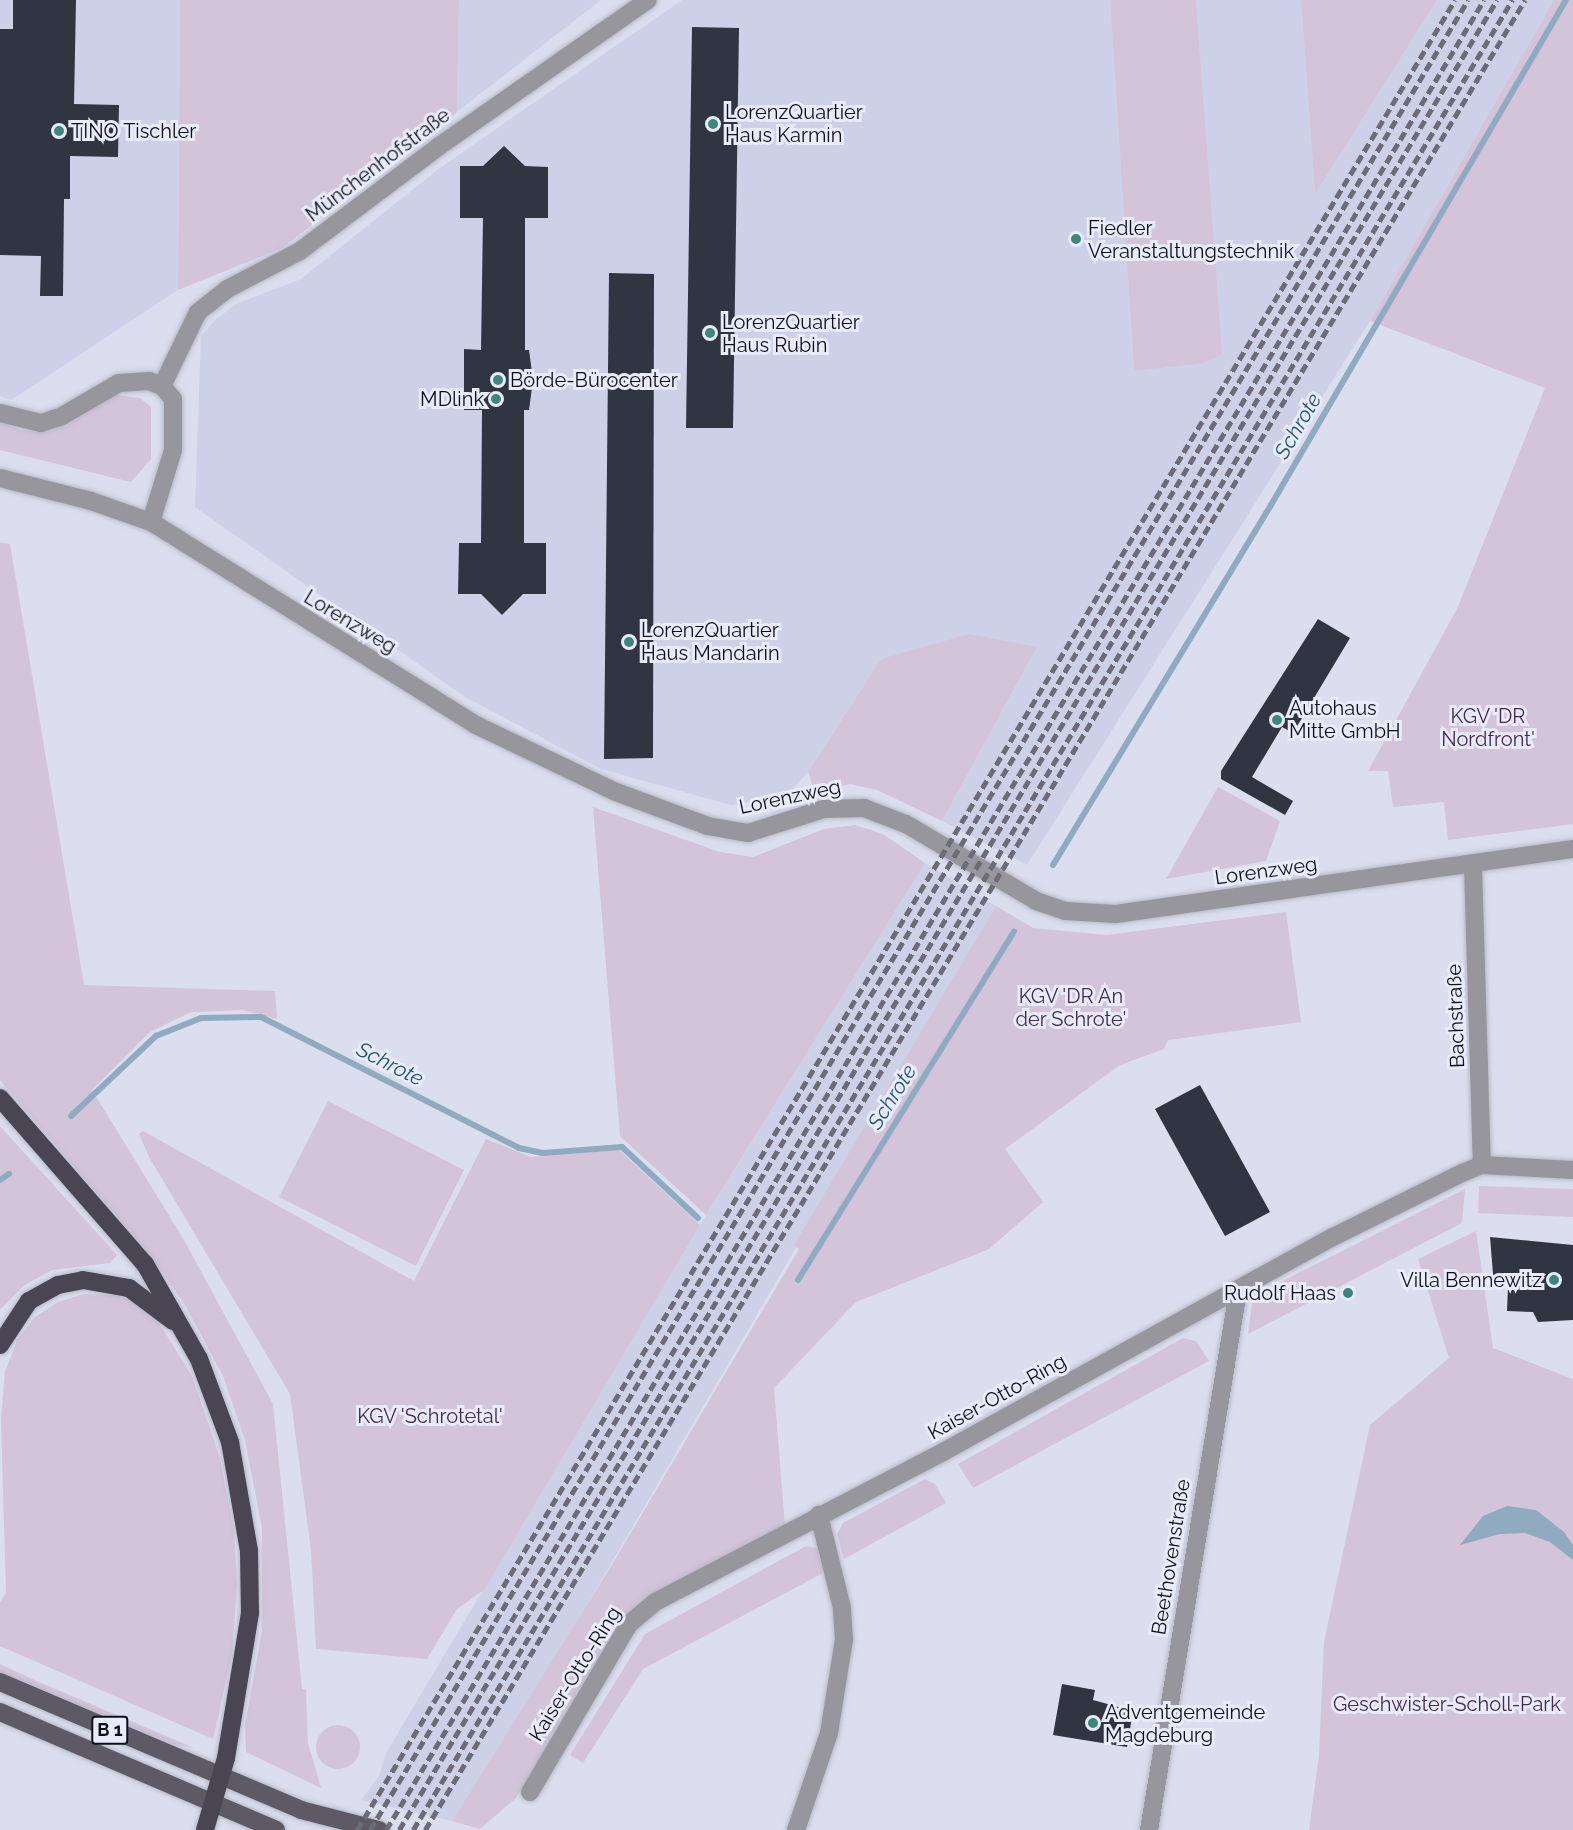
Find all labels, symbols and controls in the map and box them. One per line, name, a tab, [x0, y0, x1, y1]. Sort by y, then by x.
place label: LorenzQuartier Haus Karmin	[725, 100, 863, 147]
street label: Münchenhofstraße	[301, 103, 455, 227]
marker: LorenzQuartier Haus Karmin	[706, 117, 720, 131]
place label: TINO Tischler	[71, 119, 197, 143]
marker: TINO Tischler	[52, 124, 66, 138]
place label: Fiedler Veranstaltungstechnik	[1088, 216, 1294, 263]
marker: Fiedler Veranstaltungstechnik	[1069, 232, 1083, 246]
place label: LorenzQuartier Haus Rubin	[722, 310, 860, 357]
marker: LorenzQuartier Haus Rubin	[703, 326, 717, 340]
place label: Börde-Bürocenter	[510, 368, 678, 392]
marker: Börde-Bürocenter	[491, 373, 505, 387]
place label: MDlink	[420, 387, 484, 411]
water label: Schrote	[1269, 389, 1327, 463]
marker: MDlink	[489, 392, 503, 406]
street label: Lorenzweg	[300, 585, 400, 659]
place label: LorenzQuartier Haus Mandarin	[641, 618, 780, 665]
marker: LorenzQuartier Haus Mandarin	[622, 635, 636, 649]
place label: Autohaus Mitte GmbH	[1289, 696, 1401, 743]
park label: KGV 'DR Nordfront'	[1441, 704, 1535, 751]
marker: Autohaus Mitte GmbH	[1270, 713, 1284, 727]
street label: Lorenzweg	[737, 775, 843, 819]
street label: Lorenzweg	[1213, 852, 1319, 890]
street label: Bachstraße	[1442, 964, 1470, 1068]
park label: KGV 'DR An der Schrote'	[1015, 984, 1127, 1031]
water label: Schrote	[352, 1037, 428, 1091]
water label: Schrote	[862, 1060, 922, 1134]
place label: Villa Bennewitz	[1400, 1268, 1542, 1292]
marker: Villa Bennewitz	[1547, 1273, 1561, 1287]
place label: Rudolf Haas	[1224, 1281, 1336, 1305]
marker: Rudolf Haas	[1341, 1286, 1355, 1300]
street label: Kaiser-Otto-Ring	[924, 1349, 1070, 1445]
park label: KGV 'Schrotetal'	[357, 1404, 503, 1428]
street label: Beethovenstraße	[1147, 1477, 1195, 1637]
street label: Kaiser-Otto-Ring	[524, 1602, 626, 1746]
park label: Geschwister-Scholl-Park	[1333, 1692, 1561, 1716]
place label: Adventgemeinde Magdeburg	[1105, 1700, 1265, 1747]
road number: B 1	[90, 1715, 130, 1745]
marker: Adventgemeinde Magdeburg	[1086, 1716, 1100, 1730]

